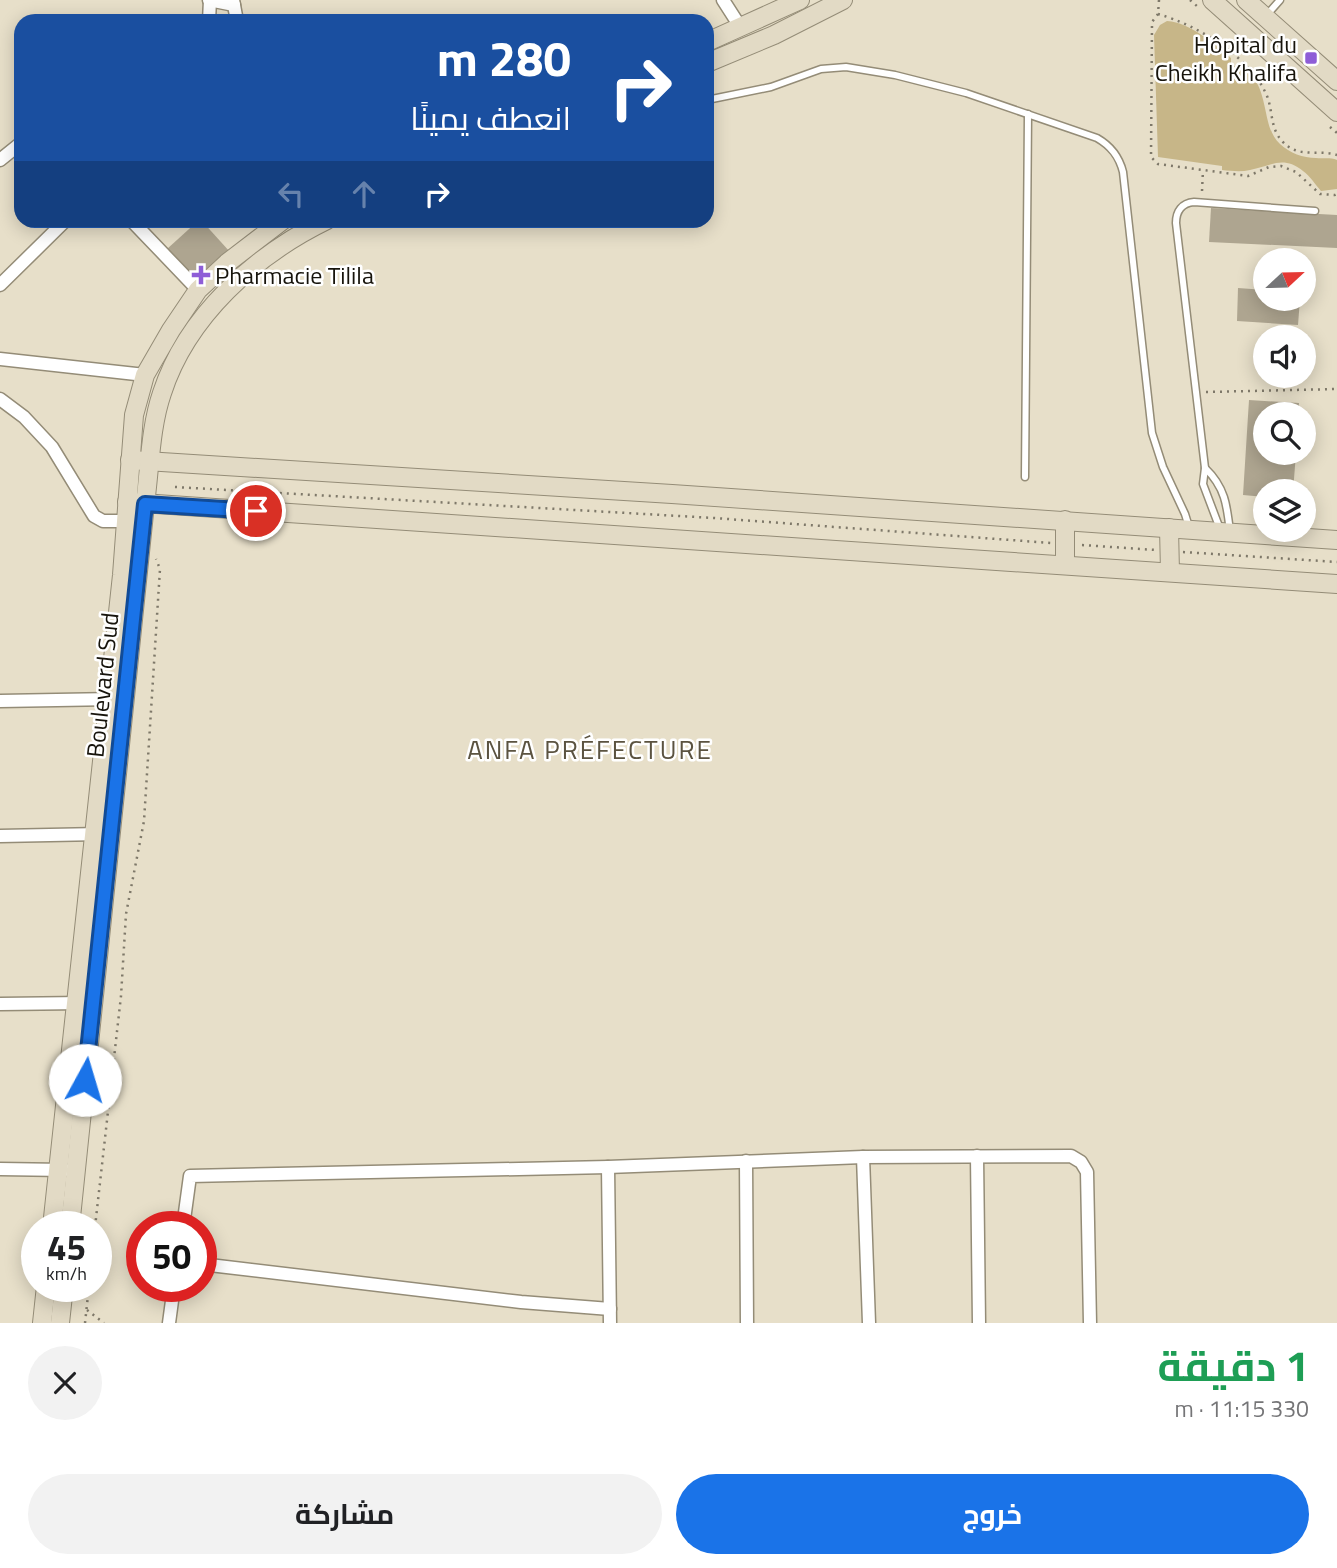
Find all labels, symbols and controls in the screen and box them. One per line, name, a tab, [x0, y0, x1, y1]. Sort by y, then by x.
text: 280 m	[437, 20, 571, 95]
place label: Hôpital du Cheikh Khalifa	[1155, 26, 1297, 90]
icon: right	[595, 42, 686, 133]
marker: Hôpital du Cheikh Khalifa	[1303, 50, 1319, 66]
text: انعطف يمينًا	[410, 94, 571, 142]
icon: left	[272, 175, 310, 213]
icon: ahead	[345, 175, 383, 213]
icon: right	[418, 175, 456, 213]
north arrow	[1253, 248, 1316, 312]
map controls	[1253, 248, 1316, 542]
place label: Pharmacie Tilila	[215, 257, 374, 293]
marker: Pharmacie Tilila	[193, 267, 209, 283]
button: sound	[1253, 325, 1316, 388]
button: search	[1253, 402, 1316, 465]
button: layers	[1253, 479, 1316, 542]
pin	[226, 481, 286, 541]
icon: arrive	[237, 492, 275, 530]
street label: Boulevard Sud	[76, 611, 128, 759]
district label: ANFA PRÉFECTURE	[467, 730, 713, 769]
position arrow	[48, 1043, 122, 1117]
speed limit sign: 50	[126, 1211, 217, 1302]
text: 45	[47, 1220, 86, 1274]
text: km/h	[46, 1260, 87, 1287]
text: 1 دقيقة	[1157, 1333, 1309, 1397]
button: close	[28, 1346, 102, 1420]
text: 330 m · 11:15	[1174, 1391, 1309, 1426]
button: مشاركة	[28, 1474, 662, 1554]
button: خروج	[676, 1474, 1309, 1554]

